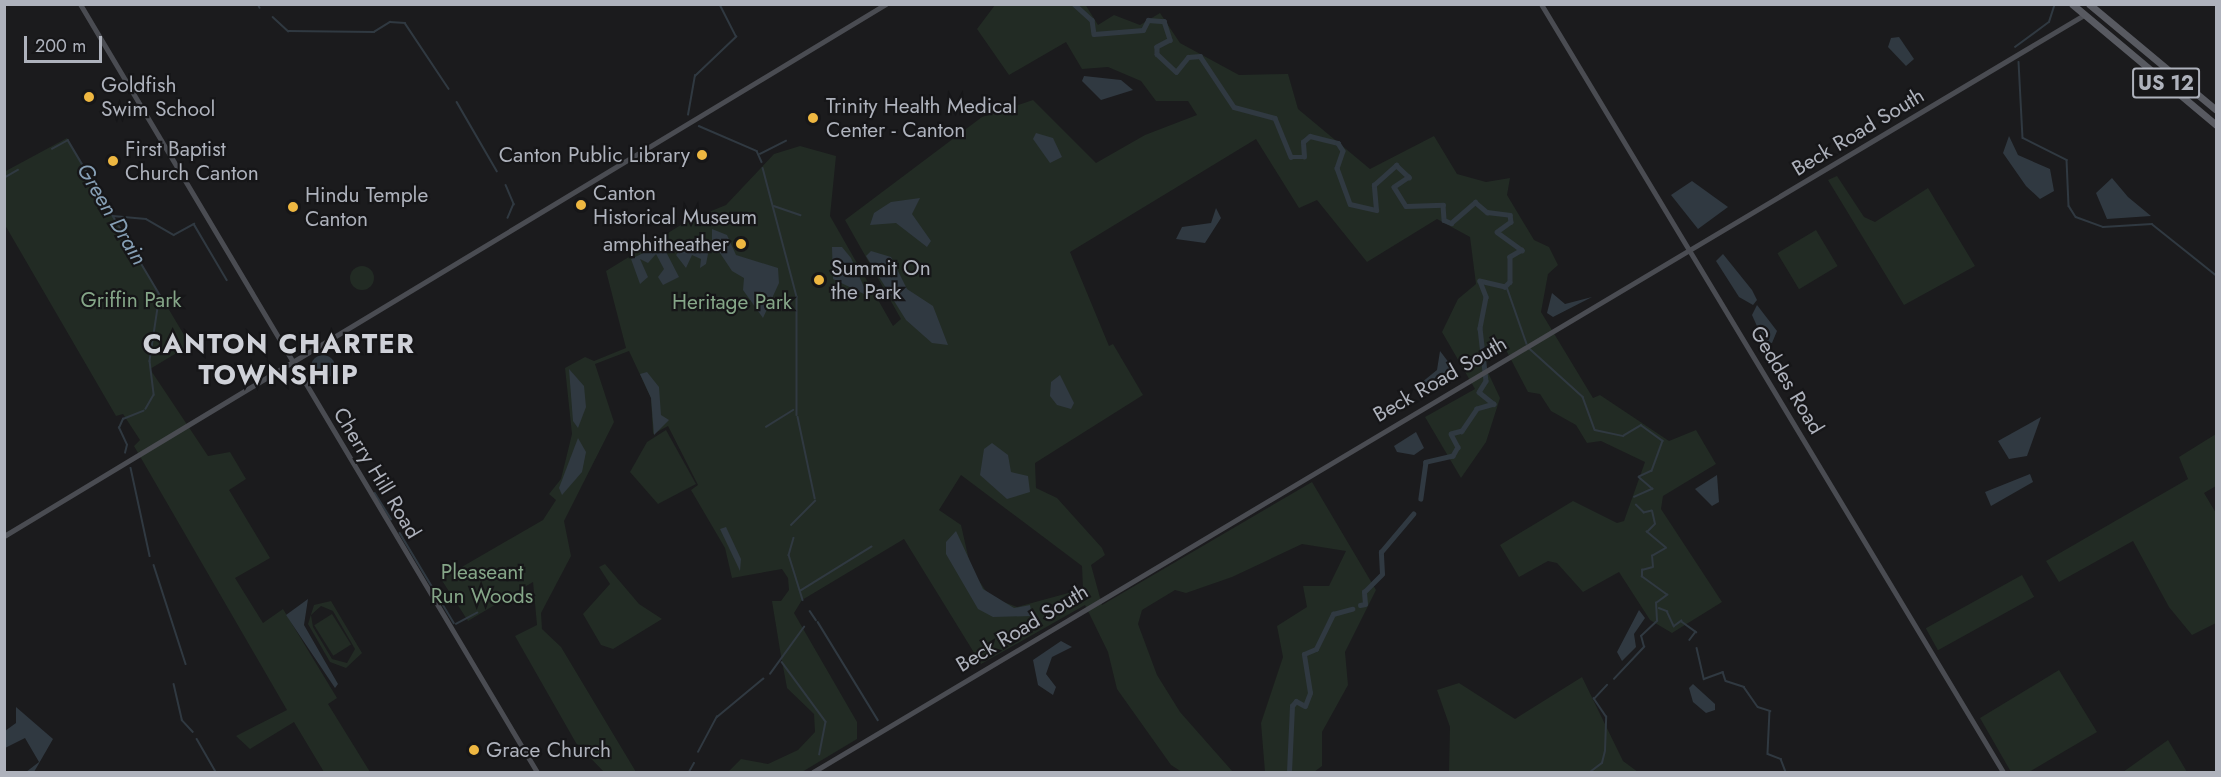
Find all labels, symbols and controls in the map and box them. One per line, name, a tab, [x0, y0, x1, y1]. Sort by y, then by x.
scale bar	[27, 24, 105, 62]
text: 200 m	[35, 33, 86, 59]
road number: US 12	[2132, 66, 2200, 100]
place label: Goldfish Swim School	[101, 72, 215, 122]
street label: Beck Road South	[1787, 83, 1929, 181]
marker: Goldfish Swim School	[82, 90, 96, 104]
place label: Trinity Health Medical Center - Canton	[826, 93, 1017, 143]
marker: Trinity Health Medical Center - Canton	[804, 109, 822, 127]
place label: First Baptist Church Canton	[125, 136, 259, 186]
place label: Canton Public Library	[499, 142, 690, 168]
marker: Canton Public Library	[695, 148, 709, 162]
marker: First Baptist Church Canton	[106, 154, 120, 168]
water label: Green Drain	[71, 158, 153, 270]
place label: Canton Historical Museum	[593, 180, 757, 230]
place label: Hindu Temple Canton	[305, 182, 428, 232]
marker: Canton Historical Museum	[574, 198, 588, 212]
marker: Hindu Temple Canton	[286, 200, 300, 214]
place label: amphitheather	[603, 231, 729, 257]
marker: amphitheather	[734, 237, 748, 251]
place label: Summit On the Park	[831, 255, 931, 305]
marker: Summit On the Park	[812, 273, 826, 287]
park label: Griffin Park	[80, 287, 182, 313]
park label: Heritage Park	[672, 289, 792, 315]
street label: Geddes Road	[1745, 321, 1829, 439]
district label: CANTON CHARTER TOWNSHIP	[143, 327, 415, 390]
street label: Beck Road South	[1369, 331, 1511, 427]
street label: Cherry Hill Road	[328, 403, 426, 543]
park label: Pleaseant Run Woods	[431, 559, 533, 609]
street label: Beck Road South	[951, 579, 1093, 677]
place label: Grace Church	[486, 737, 611, 763]
marker: Grace Church	[467, 743, 481, 757]

